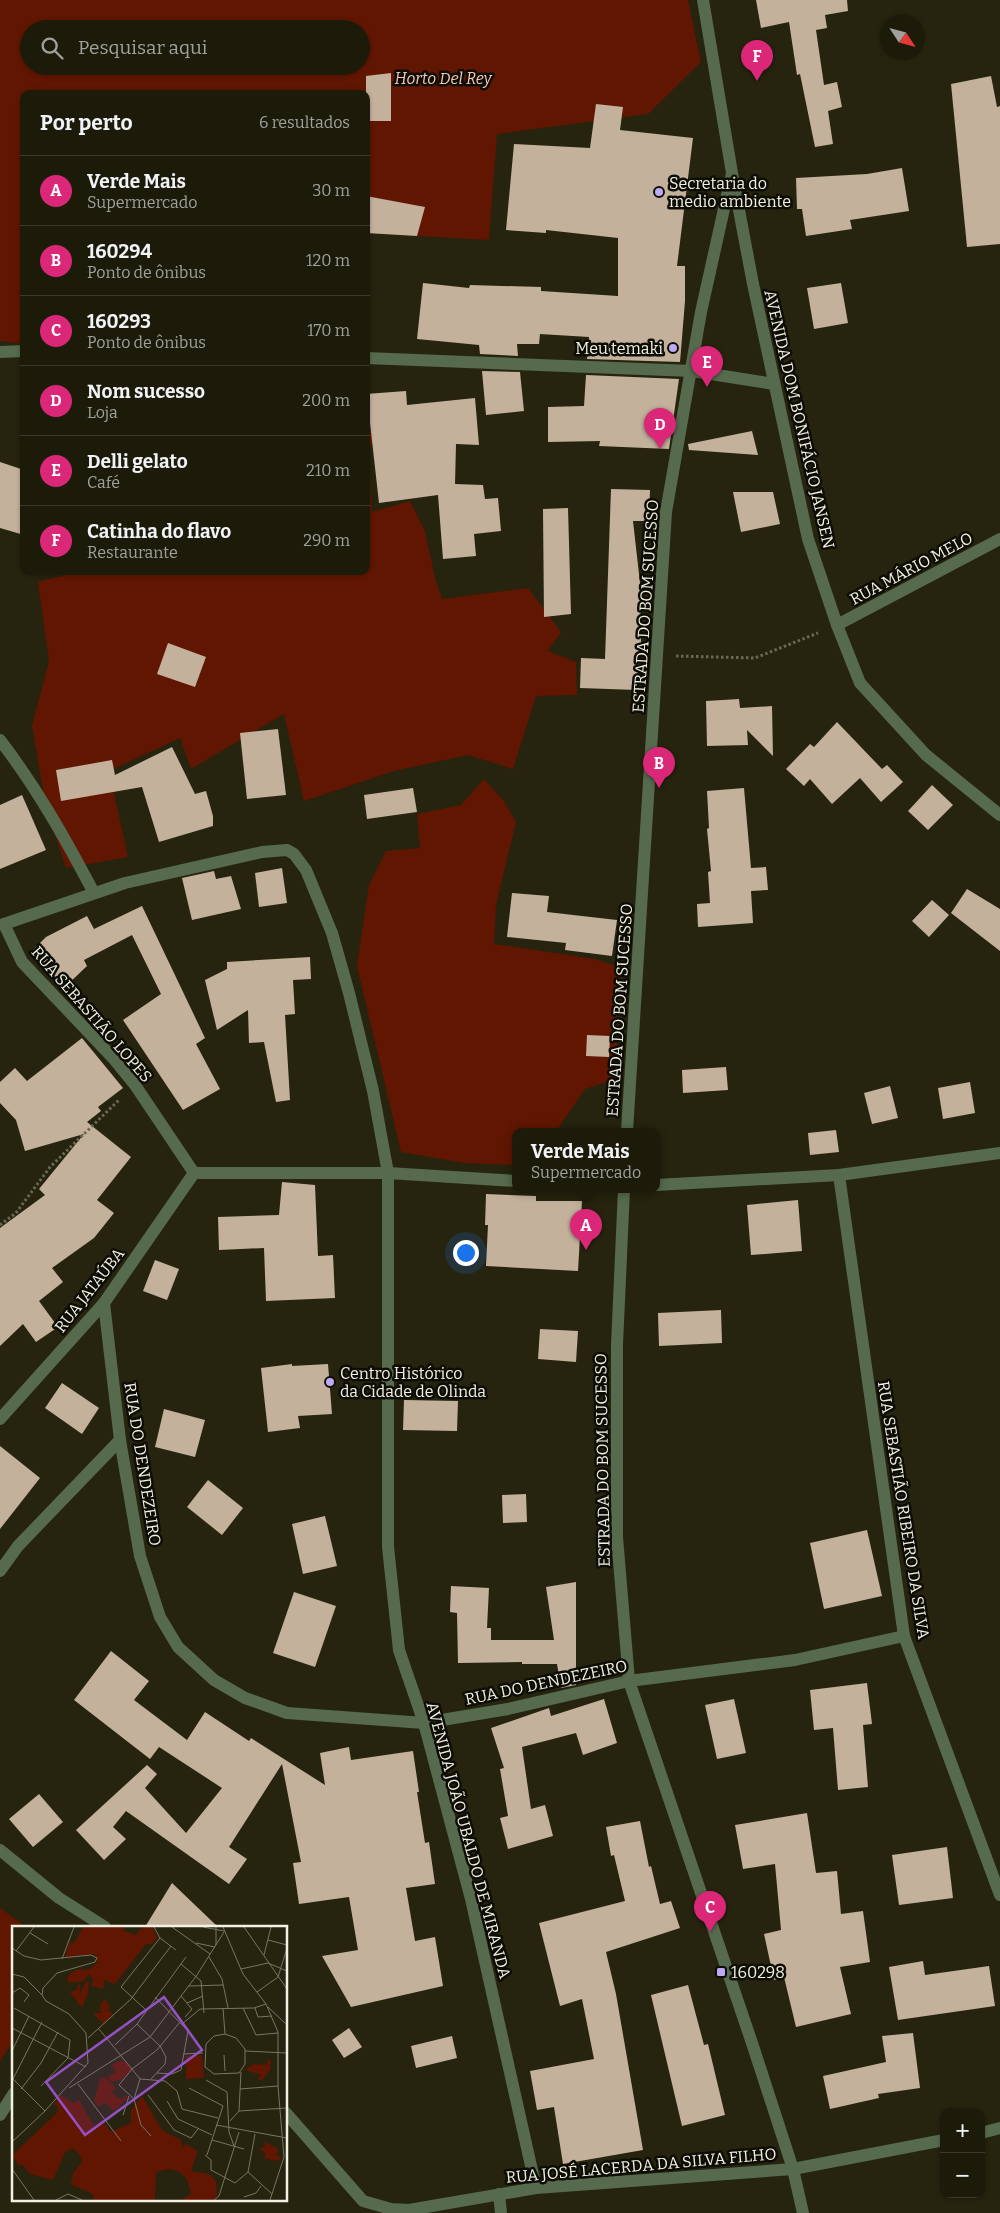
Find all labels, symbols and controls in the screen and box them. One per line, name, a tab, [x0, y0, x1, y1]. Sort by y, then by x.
north arrow	[880, 15, 925, 60]
search box	[20, 20, 370, 75]
icon: search	[38, 34, 66, 62]
text: Pesquisar aqui	[78, 36, 207, 59]
pin: F	[741, 40, 773, 81]
park label: Horto Del Rey	[394, 69, 492, 88]
text: Por perto	[40, 110, 133, 136]
text: 6 resultados	[259, 113, 350, 132]
text: Verde Mais	[87, 170, 186, 193]
place label: Secretaria do medio ambiente	[669, 174, 791, 211]
text: A	[50, 181, 62, 200]
text: 30 m	[312, 181, 350, 200]
marker: Secretaria do medio ambiente	[653, 186, 665, 198]
text: Supermercado	[87, 193, 197, 212]
text: 160294	[87, 240, 152, 263]
text: B	[51, 251, 61, 270]
text: 120 m	[306, 251, 350, 270]
text: Ponto de ônibus	[87, 263, 206, 282]
street label: AVENIDA DOM BONIFÁCIO JANSEN	[760, 288, 840, 551]
text: 160293	[87, 310, 151, 333]
text: C	[51, 321, 61, 340]
text: 170 m	[307, 321, 350, 340]
text: Ponto de ônibus	[87, 333, 206, 352]
place label: Meu temaki	[575, 339, 663, 358]
marker: Meu temaki	[667, 342, 679, 354]
pin: E	[691, 346, 723, 387]
text: Nom sucesso	[87, 380, 205, 403]
text: D	[50, 391, 62, 410]
text: 200 m	[302, 391, 350, 410]
text: Loja	[87, 403, 118, 422]
pin: D	[644, 408, 676, 449]
text: Delli gelato	[87, 450, 188, 473]
text: E	[51, 461, 61, 480]
text: 210 m	[306, 461, 350, 480]
text: Café	[87, 473, 120, 492]
street label: ESTRADA DO BOM SUCESSO	[629, 499, 662, 713]
text: Catinha do flavo	[87, 520, 231, 543]
street label: RUA MÁRIO MELO	[846, 527, 976, 609]
text: F	[52, 531, 61, 550]
text: 290 m	[303, 531, 350, 550]
text: Restaurante	[87, 543, 178, 562]
pin: B	[643, 747, 675, 788]
street label: ESTRADA DO BOM SUCESSO	[603, 903, 636, 1117]
street label: RUA SEBASTIÃO LOPES	[27, 942, 157, 1086]
popup	[512, 1128, 660, 1193]
text: Verde Mais	[531, 1140, 630, 1163]
text: Supermercado	[531, 1163, 641, 1182]
pin: A	[570, 1209, 602, 1250]
your location	[453, 1240, 479, 1266]
street label: RUA JATAÚBA	[50, 1243, 129, 1336]
street label: ESTRADA DO BOM SUCESSO	[591, 1353, 614, 1567]
place label: Centro Histórico da Cidade de Olinda	[340, 1364, 486, 1401]
marker: Centro Histórico da Cidade de Olinda	[324, 1376, 336, 1388]
street label: RUA SEBASTIÃO RIBEIRO DA SILVA	[874, 1379, 934, 1641]
street label: RUA DO DENDEZEIRO	[120, 1381, 165, 1547]
street label: RUA DO DENDEZEIRO	[463, 1656, 629, 1709]
street label: AVENIDA JOÃO UBALDO DE MIRANDA	[422, 1699, 516, 1981]
pin: C	[694, 1891, 726, 1932]
inset map	[12, 1926, 288, 2200]
place label: 160298	[731, 1963, 785, 1982]
marker: 160298	[715, 1966, 727, 1978]
map controls	[940, 2108, 985, 2198]
button: +	[940, 2108, 985, 2153]
street label: RUA JOSÉ LACERDA DA SILVA FILHO	[505, 2143, 777, 2187]
button: −	[940, 2153, 985, 2198]

